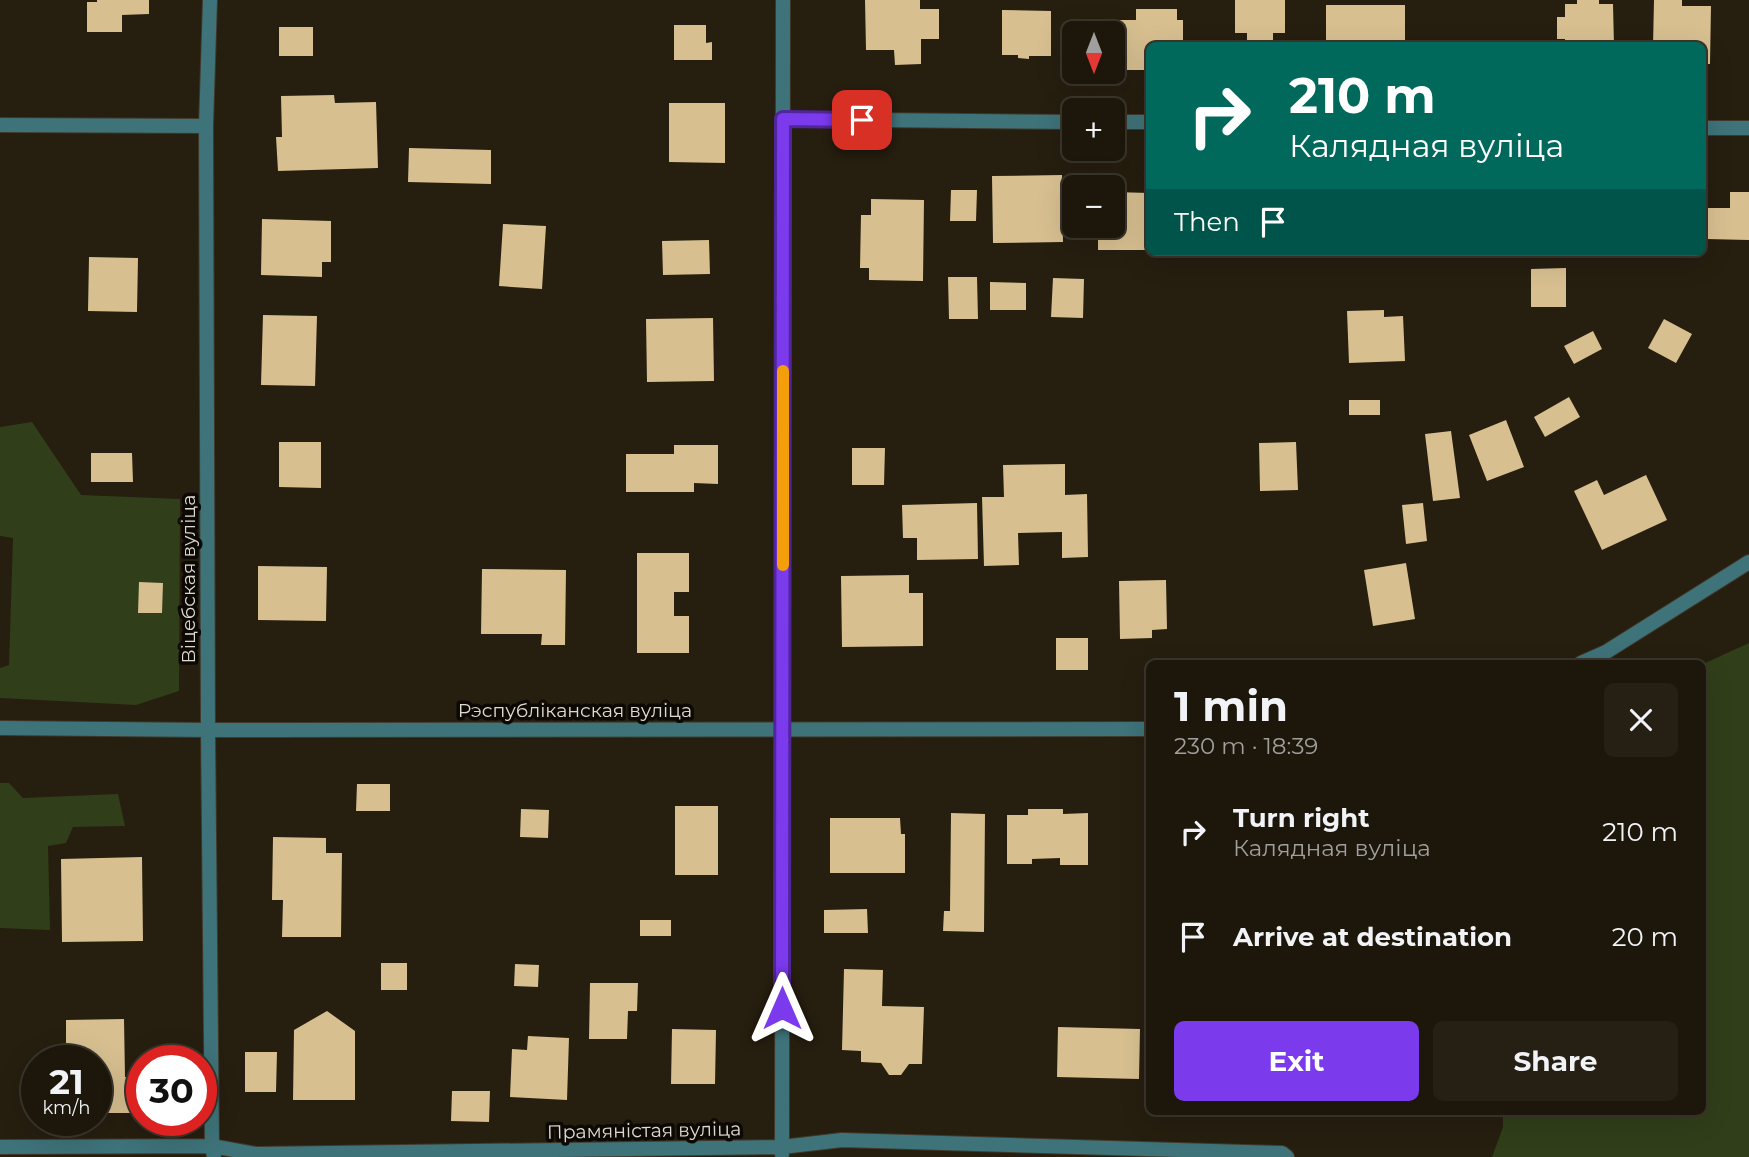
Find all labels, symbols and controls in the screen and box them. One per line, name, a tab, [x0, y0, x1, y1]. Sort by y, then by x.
north arrow	[1062, 21, 1125, 84]
map controls	[1062, 21, 1125, 238]
text: 210 m	[1289, 66, 1436, 125]
icon: right	[1174, 70, 1265, 161]
pin	[832, 90, 892, 150]
button: +	[1062, 98, 1125, 161]
icon: arrive	[843, 101, 881, 139]
text: Калядная вуліца	[1289, 126, 1564, 165]
button: −	[1062, 175, 1125, 238]
icon: arrive	[1254, 203, 1292, 241]
text: Then	[1174, 206, 1240, 238]
street label: Віцебская вуліца	[177, 495, 200, 663]
text: 1 min	[1174, 680, 1288, 732]
button: close	[1604, 683, 1678, 757]
street label: Рэспубліканская вуліца	[458, 699, 692, 722]
text: 230 m · 18:39	[1174, 732, 1318, 760]
text: Turn right	[1233, 802, 1369, 834]
icon: right	[1174, 813, 1212, 851]
text: 210 m	[1602, 816, 1678, 848]
text: Калядная вуліца	[1233, 834, 1431, 862]
icon: arrive	[1174, 918, 1212, 956]
text: Arrive at destination	[1233, 921, 1512, 953]
text: 20 m	[1612, 921, 1678, 953]
position arrow	[745, 971, 819, 1045]
button: Exit	[1174, 1021, 1419, 1101]
button: Share	[1433, 1021, 1678, 1101]
speed limit sign: 30	[126, 1045, 217, 1136]
text: 21	[49, 1060, 84, 1103]
text: km/h	[42, 1097, 91, 1119]
street label: Прамяністая вуліца	[547, 1117, 741, 1144]

